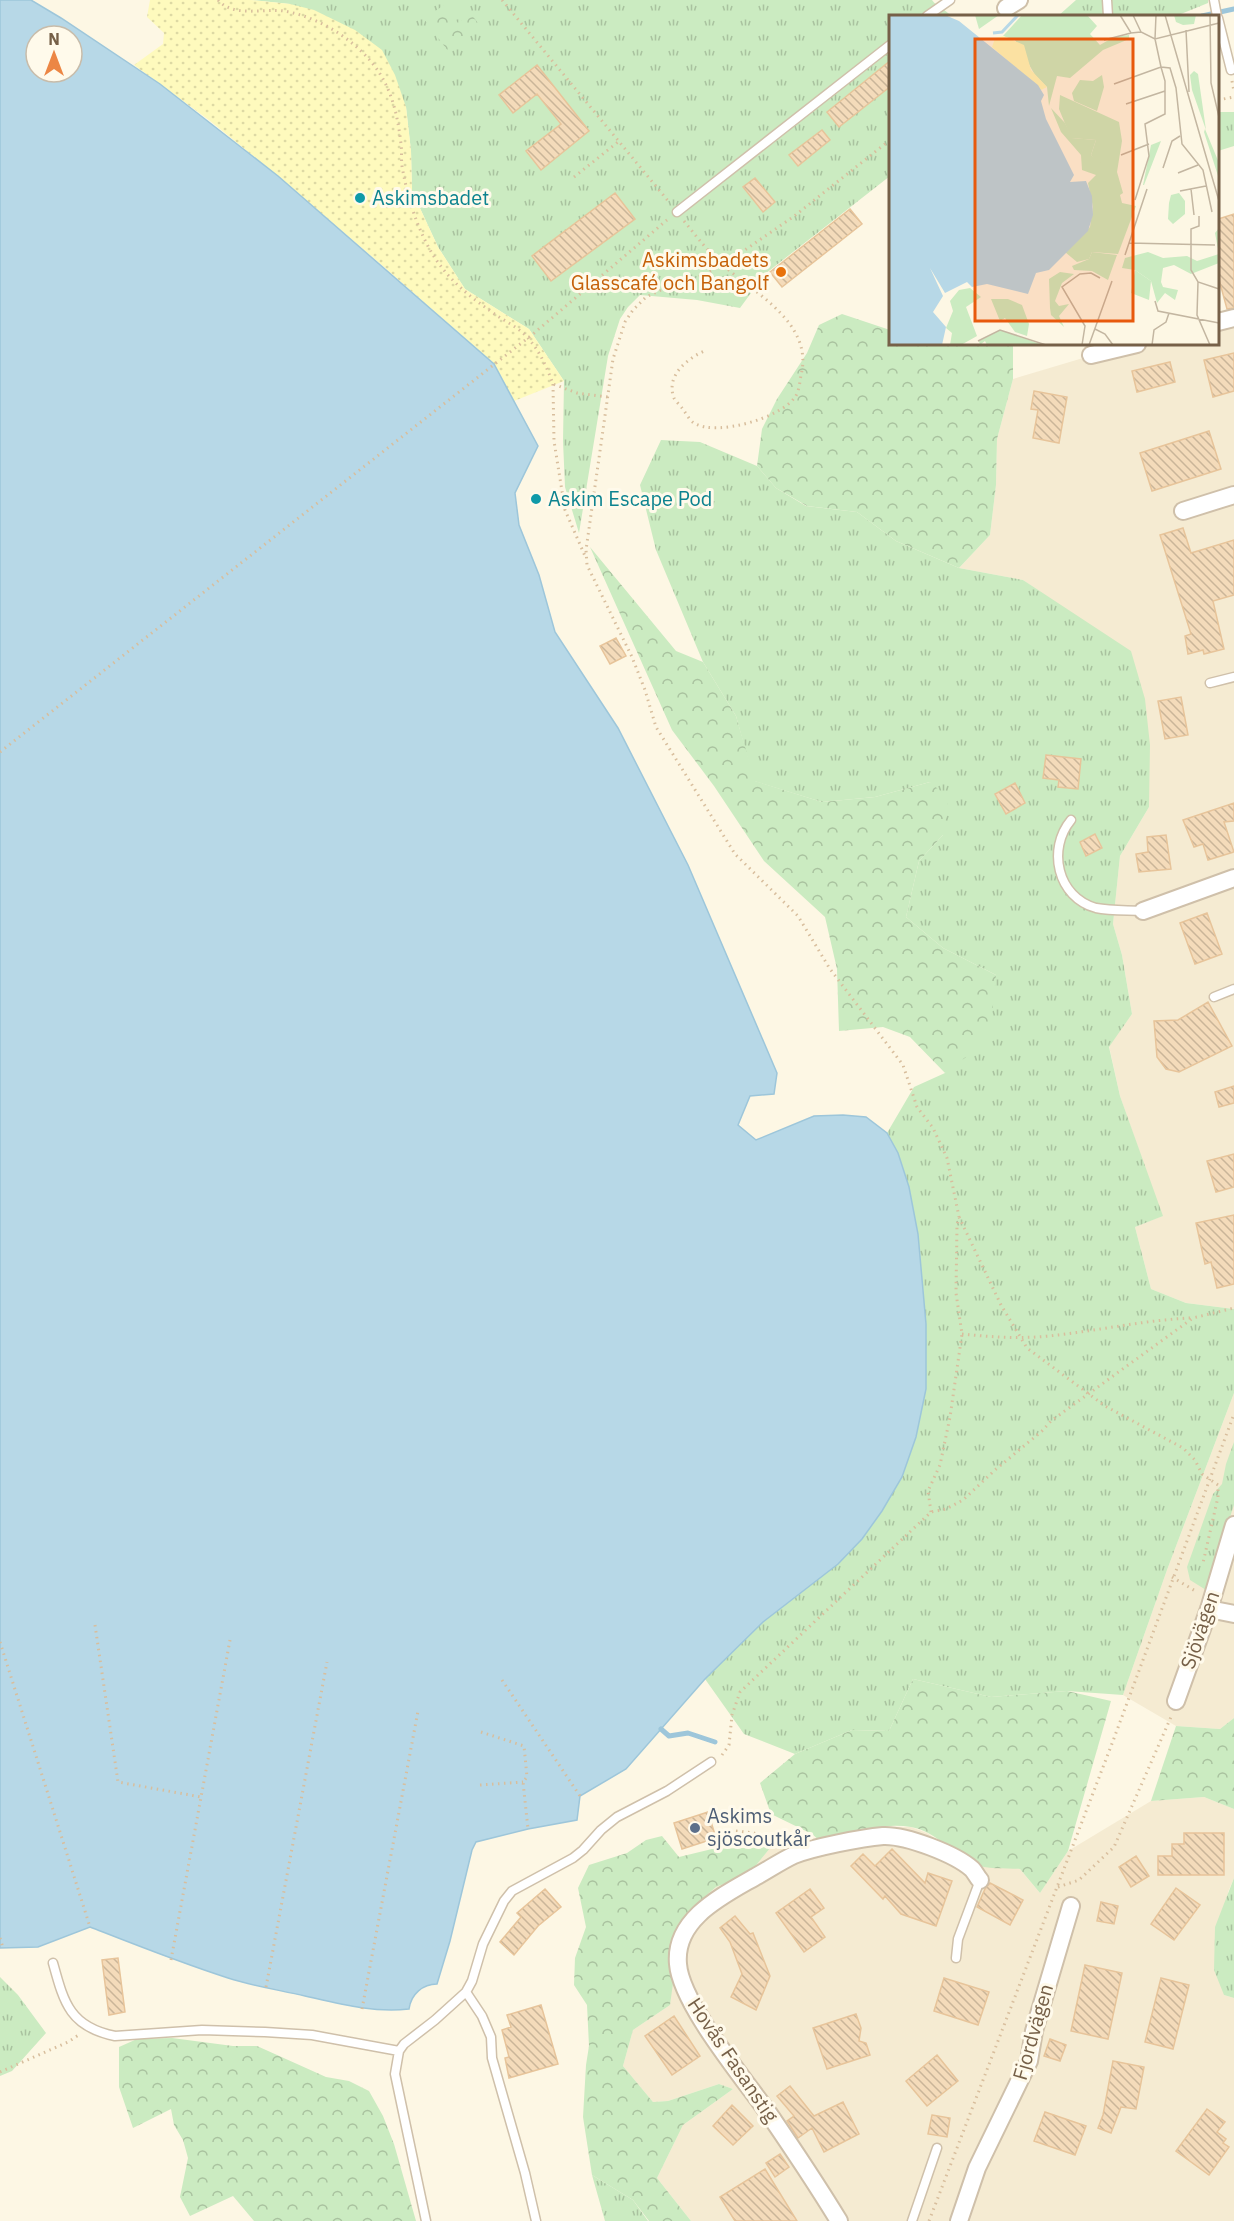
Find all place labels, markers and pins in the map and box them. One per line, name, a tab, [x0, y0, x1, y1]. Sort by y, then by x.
place label: Askimsbadet	[372, 184, 489, 211]
marker: Askimsbadet	[353, 191, 367, 205]
place label: Askimsbadets Glasscafé och Bangolf	[571, 246, 770, 296]
marker: Askimsbadets Glasscafé och Bangolf	[774, 265, 788, 279]
place label: Askim Escape Pod	[548, 485, 712, 512]
marker: Askim Escape Pod	[529, 492, 543, 506]
place label: Askims sjöscoutkår	[707, 1802, 811, 1852]
marker: Askims sjöscoutkår	[688, 1821, 702, 1835]

